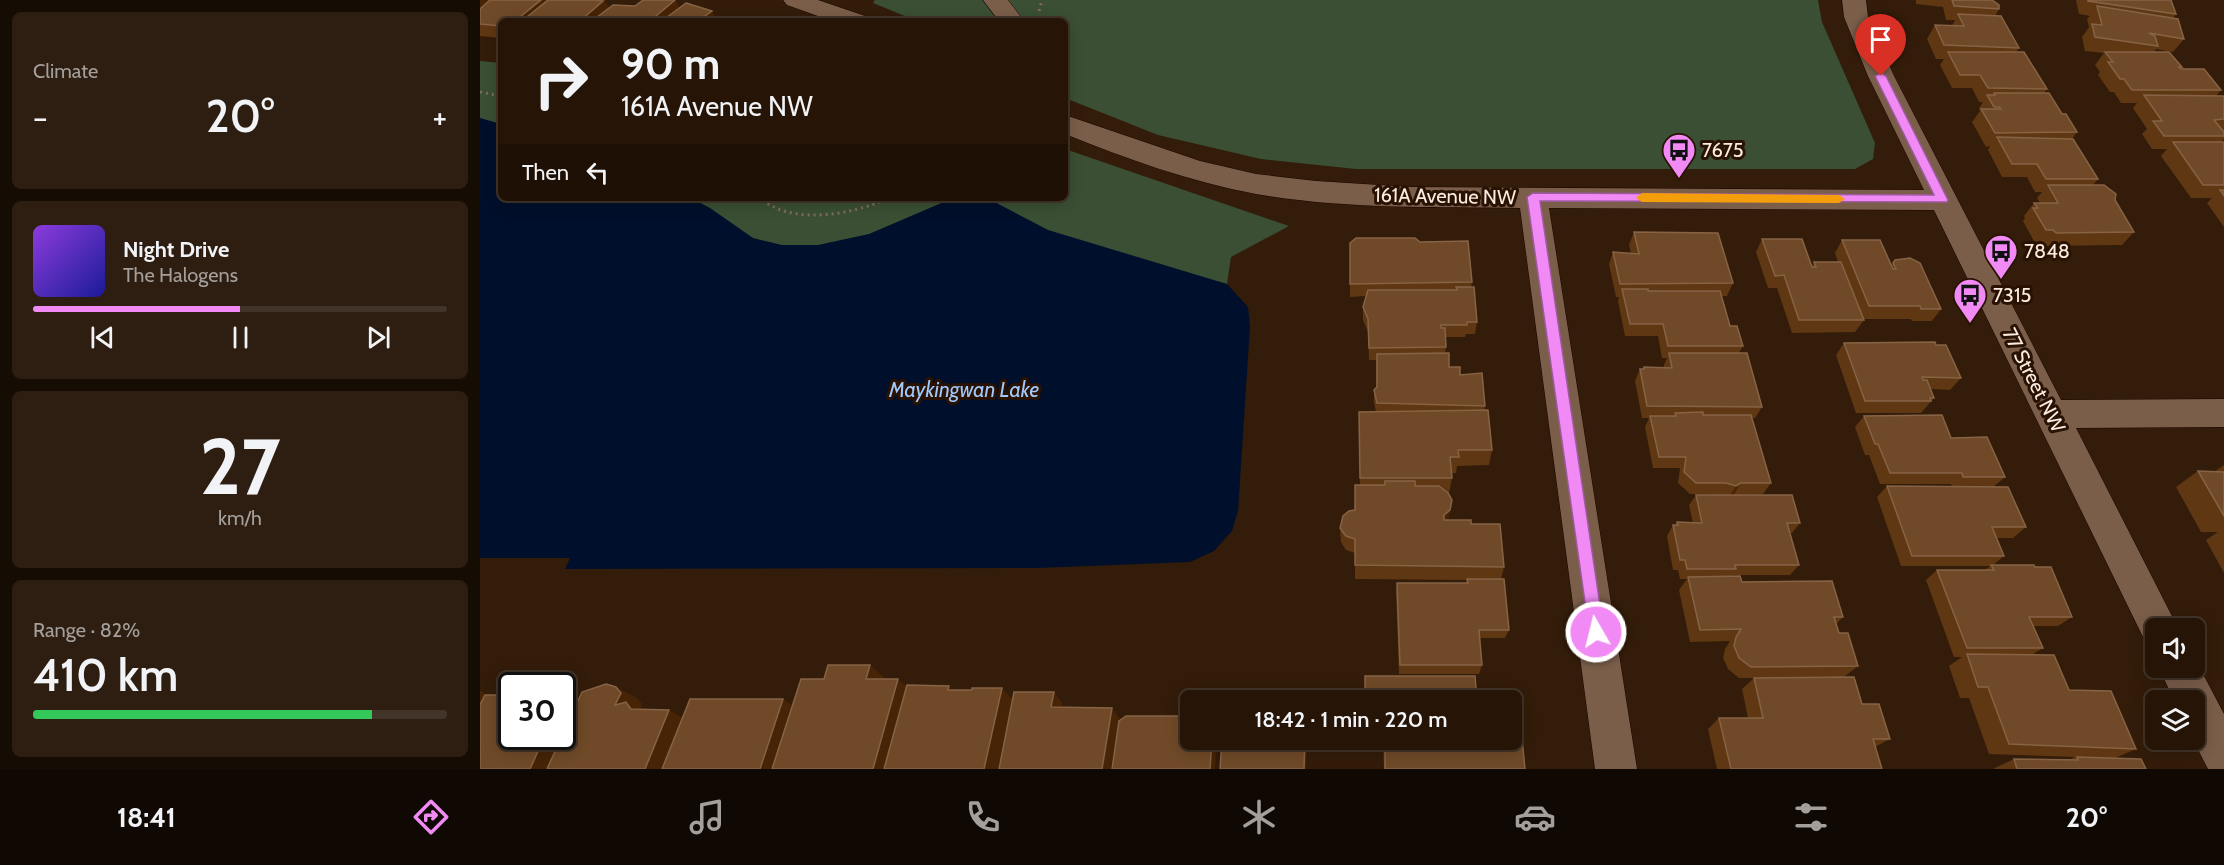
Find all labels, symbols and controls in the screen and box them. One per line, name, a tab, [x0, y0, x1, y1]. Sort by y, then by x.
pin	[1855, 14, 1906, 76]
icon: arrive	[1864, 23, 1897, 56]
text: 90 m	[621, 38, 720, 90]
icon: right	[522, 42, 600, 120]
text: Climate	[33, 59, 98, 83]
text: 20°	[206, 89, 274, 143]
text: 161A Avenue NW	[621, 90, 813, 123]
text: −	[33, 97, 48, 137]
text: +	[432, 97, 447, 137]
bus stop icon: 7675	[1661, 132, 1697, 179]
place label: 7675	[1702, 138, 1744, 162]
icon: left	[581, 156, 614, 189]
text: Then	[522, 159, 569, 186]
street label: 161A Avenue NW	[1374, 183, 1516, 209]
bus stop icon: 7848	[1983, 233, 2019, 280]
text: Night Drive	[123, 236, 229, 263]
place label: 7848	[2024, 239, 2070, 263]
text: The Halogens	[123, 263, 238, 287]
bus stop icon: 7315	[1952, 277, 1988, 324]
place label: 7315	[1993, 283, 2031, 307]
icon: previous	[86, 321, 119, 354]
icon: pause	[224, 321, 257, 354]
icon: next	[362, 321, 395, 354]
street label: 77 Street NW	[1998, 324, 2070, 436]
water label: Maykingwan Lake	[888, 377, 1039, 402]
text: 27	[199, 419, 281, 514]
text: km/h	[218, 506, 262, 530]
position arrow	[1564, 600, 1628, 664]
text: Range · 82%	[33, 618, 140, 642]
map controls	[2145, 618, 2205, 750]
button: sound	[2145, 618, 2205, 678]
text: 410 km	[33, 648, 178, 702]
speed limit sign: 30	[498, 672, 576, 750]
button: layers	[2145, 690, 2205, 750]
text: 18:42 · 1 min · 220 m	[1255, 706, 1447, 733]
icon: directions	[410, 796, 452, 838]
icon: music	[686, 796, 728, 838]
icon: phone	[962, 796, 1004, 838]
icon: climate	[1238, 796, 1280, 838]
icon: car	[1514, 796, 1556, 838]
icon: filters	[1790, 796, 1832, 838]
text: 18:41	[117, 801, 176, 834]
text: 20°	[2066, 801, 2107, 834]

